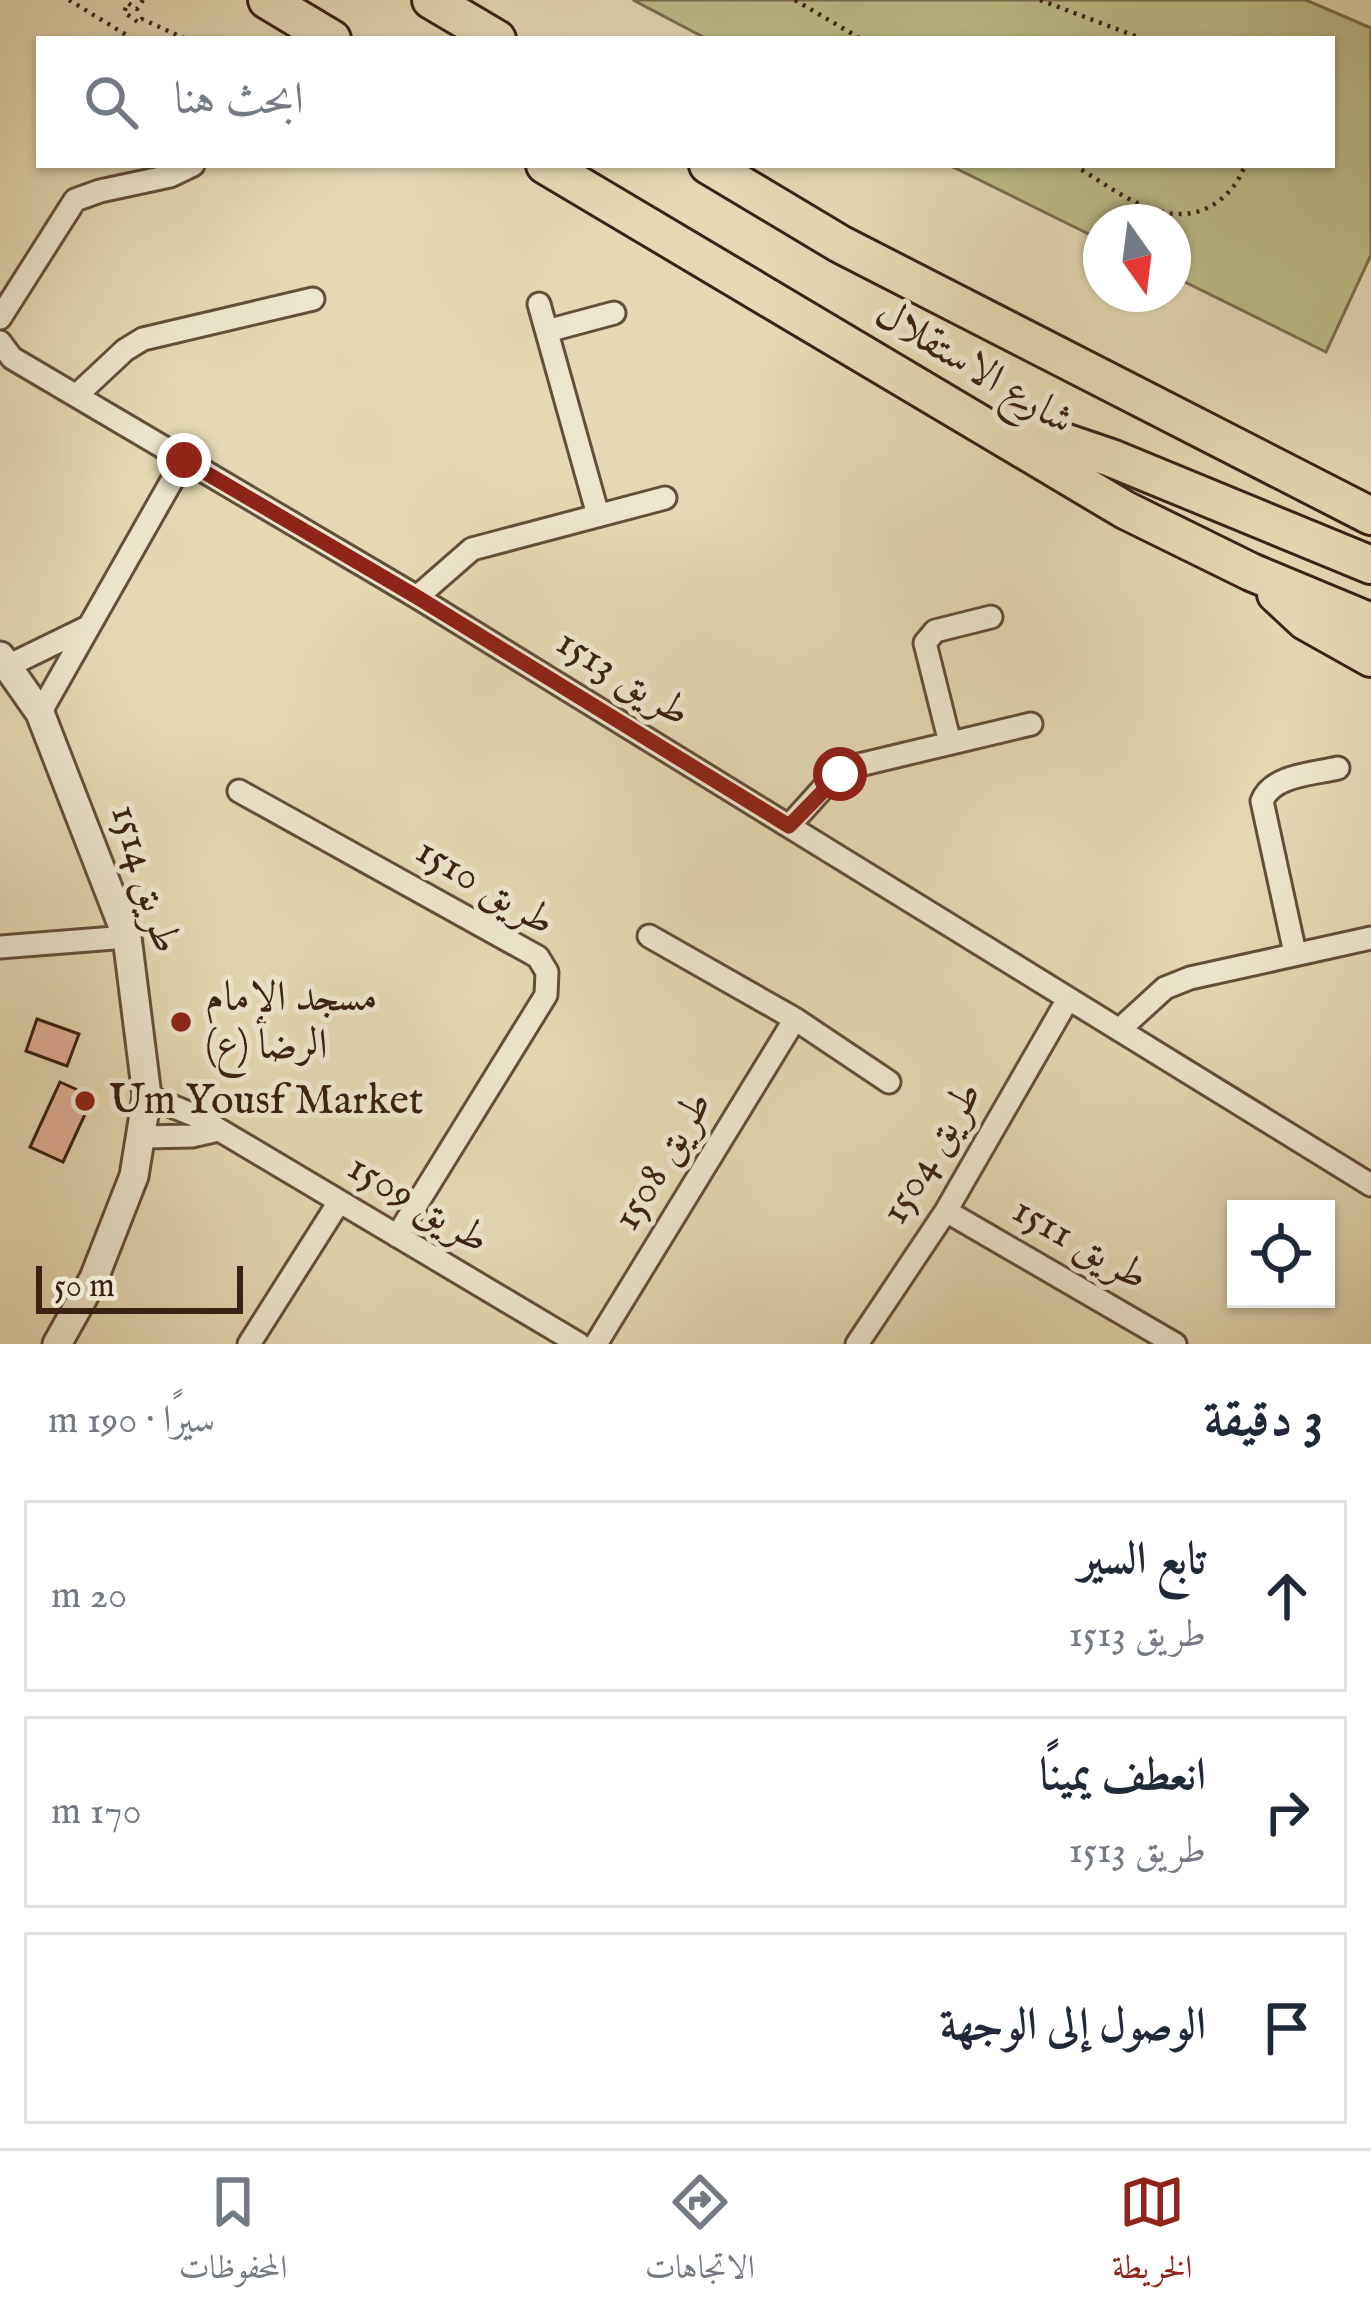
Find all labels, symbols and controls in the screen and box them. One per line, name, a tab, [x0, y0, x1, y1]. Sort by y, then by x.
search box	[36, 36, 1335, 168]
icon: search	[78, 69, 144, 135]
text: ابحث هنا	[174, 72, 304, 129]
north arrow	[1083, 204, 1191, 312]
street label: شارع الاستقلال	[862, 288, 1083, 453]
route end	[157, 433, 211, 487]
street label: طريق 1513	[546, 616, 700, 740]
route start	[813, 747, 867, 801]
street label: طريق 1514	[97, 798, 193, 960]
street label: طريق 1510	[406, 825, 564, 949]
place label: مسجد الإمام الرضا (ع)	[205, 972, 378, 1079]
marker: مسجد الإمام الرضا (ع)	[168, 1009, 194, 1035]
street label: طريق 1504	[869, 1072, 995, 1234]
place label: Um Yousf Market	[109, 1075, 423, 1128]
street label: طريق 1508	[601, 1081, 725, 1241]
marker: Um Yousf Market	[72, 1088, 98, 1114]
street label: طريق 1509	[338, 1141, 498, 1267]
street label: طريق 1511	[1003, 1184, 1157, 1304]
map controls	[1227, 1200, 1335, 1308]
button: locate	[1227, 1200, 1335, 1308]
scale bar	[36, 1260, 243, 1313]
text: 50 m	[54, 1266, 115, 1308]
text: 3 دقيقة	[1204, 1389, 1323, 1454]
text: سيرًا · 190 m	[48, 1397, 215, 1446]
text: تابع السير	[1079, 1532, 1206, 1589]
icon: ahead	[1254, 1563, 1320, 1629]
text: 20 m	[51, 1572, 127, 1621]
text: طريق 1513	[1068, 1611, 1206, 1660]
text: انعطف يمينًا	[1039, 1748, 1206, 1805]
icon: right	[1254, 1779, 1320, 1845]
text: 170 m	[51, 1788, 142, 1837]
text: طريق 1513	[1068, 1827, 1206, 1876]
icon: arrive	[1254, 1995, 1320, 2061]
text: الوصول إلى الوجهة	[940, 1998, 1206, 2055]
tab: المحفوظات	[179, 2169, 287, 2299]
tab: الاتجاهات	[645, 2169, 755, 2299]
tab: الخريطة	[1112, 2169, 1192, 2299]

